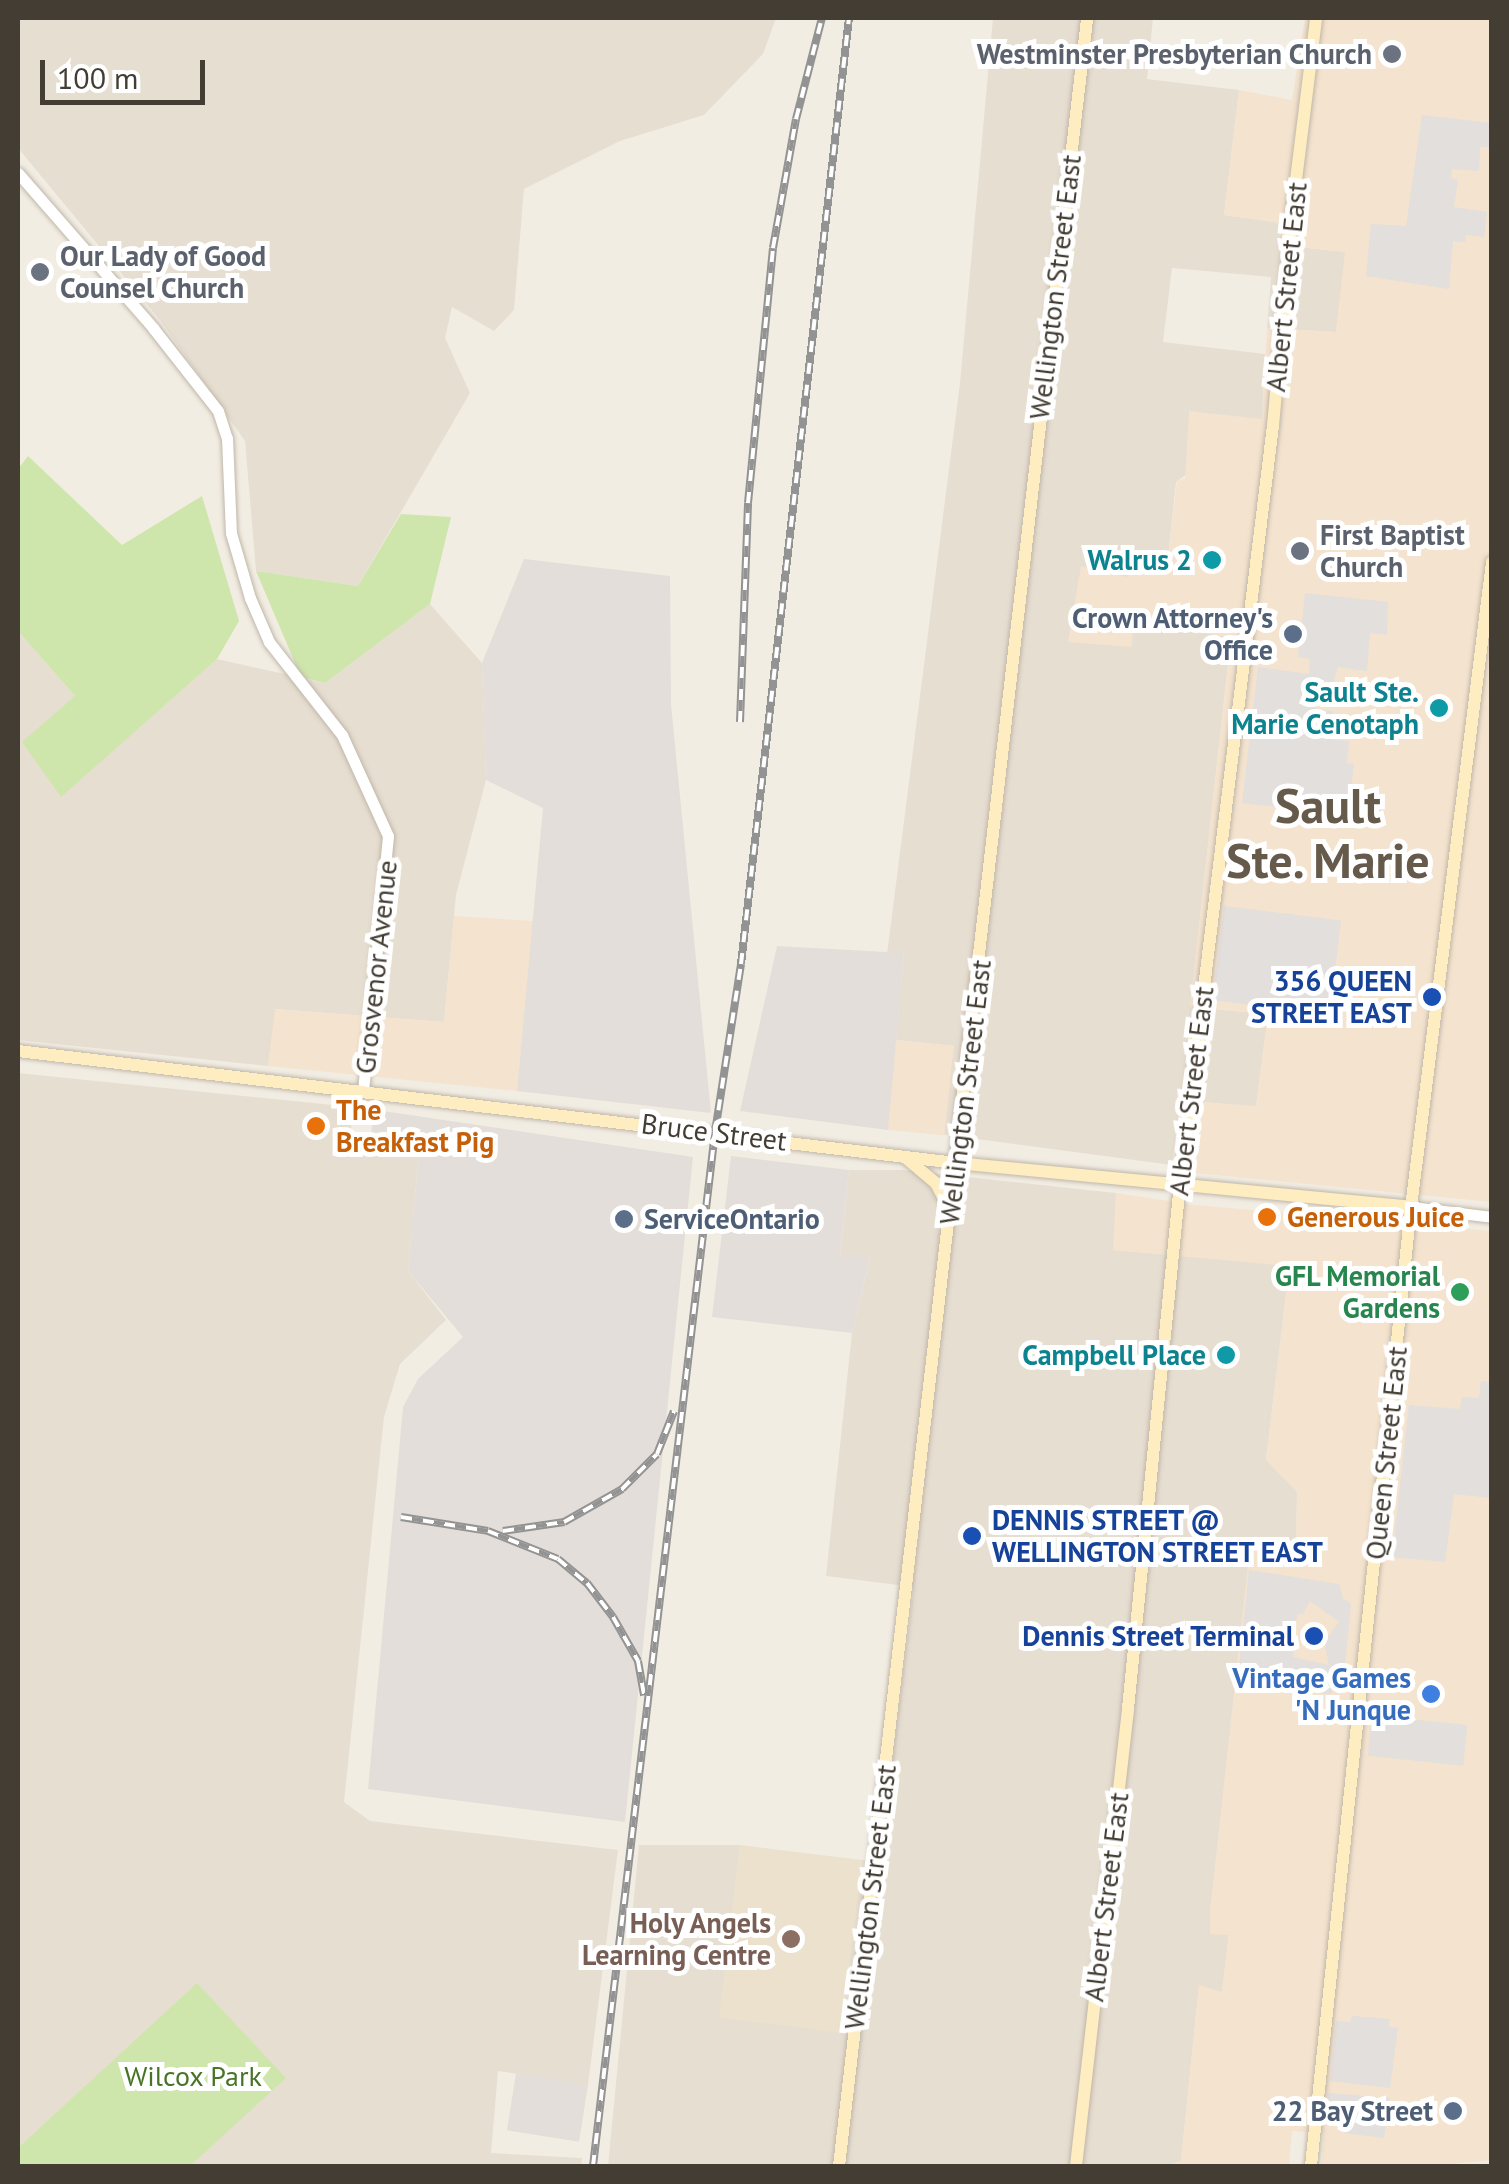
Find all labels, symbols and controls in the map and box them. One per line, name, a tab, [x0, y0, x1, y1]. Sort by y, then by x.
place label: Westminster Presbyterian Church	[976, 37, 1372, 71]
scale bar	[45, 40, 210, 102]
marker: Westminster Presbyterian Church	[1381, 43, 1403, 65]
text: 100 m	[57, 58, 138, 97]
street label: Wellington Street East	[1022, 153, 1088, 421]
street label: Albert Street East	[1258, 181, 1314, 393]
place label: Our Lady of Good Counsel Church	[60, 239, 268, 305]
marker: Our Lady of Good Counsel Church	[29, 261, 51, 283]
place label: First Baptist Church	[1320, 518, 1465, 584]
marker: First Baptist Church	[1289, 540, 1311, 562]
place label: Walrus 2	[1087, 543, 1192, 577]
marker: Walrus 2	[1201, 549, 1223, 571]
place label: Crown Attorney's Office	[1071, 601, 1273, 667]
marker: Crown Attorney's Office	[1282, 623, 1304, 645]
place label: Sault Ste. Marie Cenotaph	[1231, 675, 1419, 741]
marker: Sault Ste. Marie Cenotaph	[1428, 697, 1450, 719]
district label: Sault Ste. Marie	[1225, 776, 1431, 889]
street label: Grosvenor Avenue	[348, 858, 404, 1076]
street label: Wellington Street East	[932, 958, 998, 1226]
place label: 356 QUEEN STREET EAST	[1250, 964, 1412, 1030]
street label: Albert Street East	[1162, 985, 1220, 1197]
marker: 356 QUEEN STREET EAST	[1421, 986, 1443, 1008]
place label: The Breakfast Pig	[336, 1093, 494, 1159]
street label: Bruce Street	[639, 1106, 789, 1158]
marker: The Breakfast Pig	[305, 1115, 327, 1137]
place label: Generous Juice	[1287, 1200, 1464, 1234]
place label: ServiceOntario	[644, 1202, 820, 1236]
marker: Generous Juice	[1256, 1206, 1278, 1228]
marker: ServiceOntario	[613, 1208, 635, 1230]
place label: GFL Memorial Gardens	[1274, 1259, 1440, 1325]
marker: GFL Memorial Gardens	[1449, 1281, 1471, 1303]
place label: Campbell Place	[1022, 1338, 1206, 1372]
marker: Campbell Place	[1215, 1344, 1237, 1366]
street label: Queen Street East	[1358, 1345, 1414, 1561]
place label: DENNIS STREET @ WELLINGTON STREET EAST	[992, 1503, 1324, 1569]
marker: DENNIS STREET @ WELLINGTON STREET EAST	[961, 1525, 983, 1547]
place label: Dennis Street Terminal	[1021, 1619, 1294, 1653]
marker: Dennis Street Terminal	[1303, 1625, 1325, 1647]
place label: Vintage Games 'N Junque	[1232, 1661, 1411, 1727]
marker: Vintage Games 'N Junque	[1420, 1683, 1442, 1705]
street label: Wellington Street East	[837, 1763, 903, 2031]
street label: Albert Street East	[1077, 1791, 1135, 2003]
place label: Holy Angels Learning Centre	[582, 1906, 771, 1972]
marker: Holy Angels Learning Centre	[780, 1928, 802, 1950]
park label: Wilcox Park	[124, 2059, 262, 2093]
place label: 22 Bay Street	[1271, 2094, 1433, 2128]
marker: 22 Bay Street	[1442, 2100, 1464, 2122]

